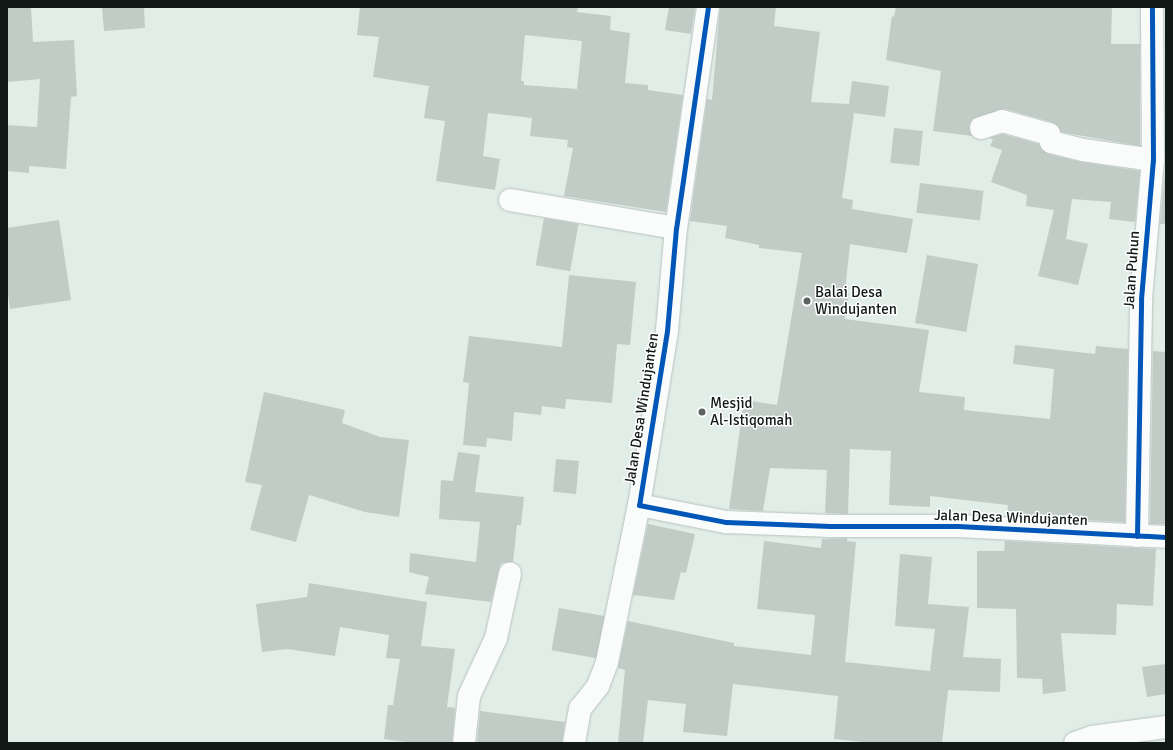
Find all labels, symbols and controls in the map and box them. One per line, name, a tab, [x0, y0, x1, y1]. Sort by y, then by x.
street label: Jalan Puhun	[1120, 230, 1144, 310]
place label: Balai Desa Windujanten	[815, 283, 897, 318]
marker: Balai Desa Windujanten	[802, 296, 812, 306]
street label: Jalan Desa Windujanten	[621, 332, 663, 486]
place label: Mesjid Al-Istiqomah	[710, 394, 792, 429]
marker: Mesjid Al-Istiqomah	[697, 407, 707, 417]
street label: Jalan Desa Windujanten	[934, 506, 1088, 530]

